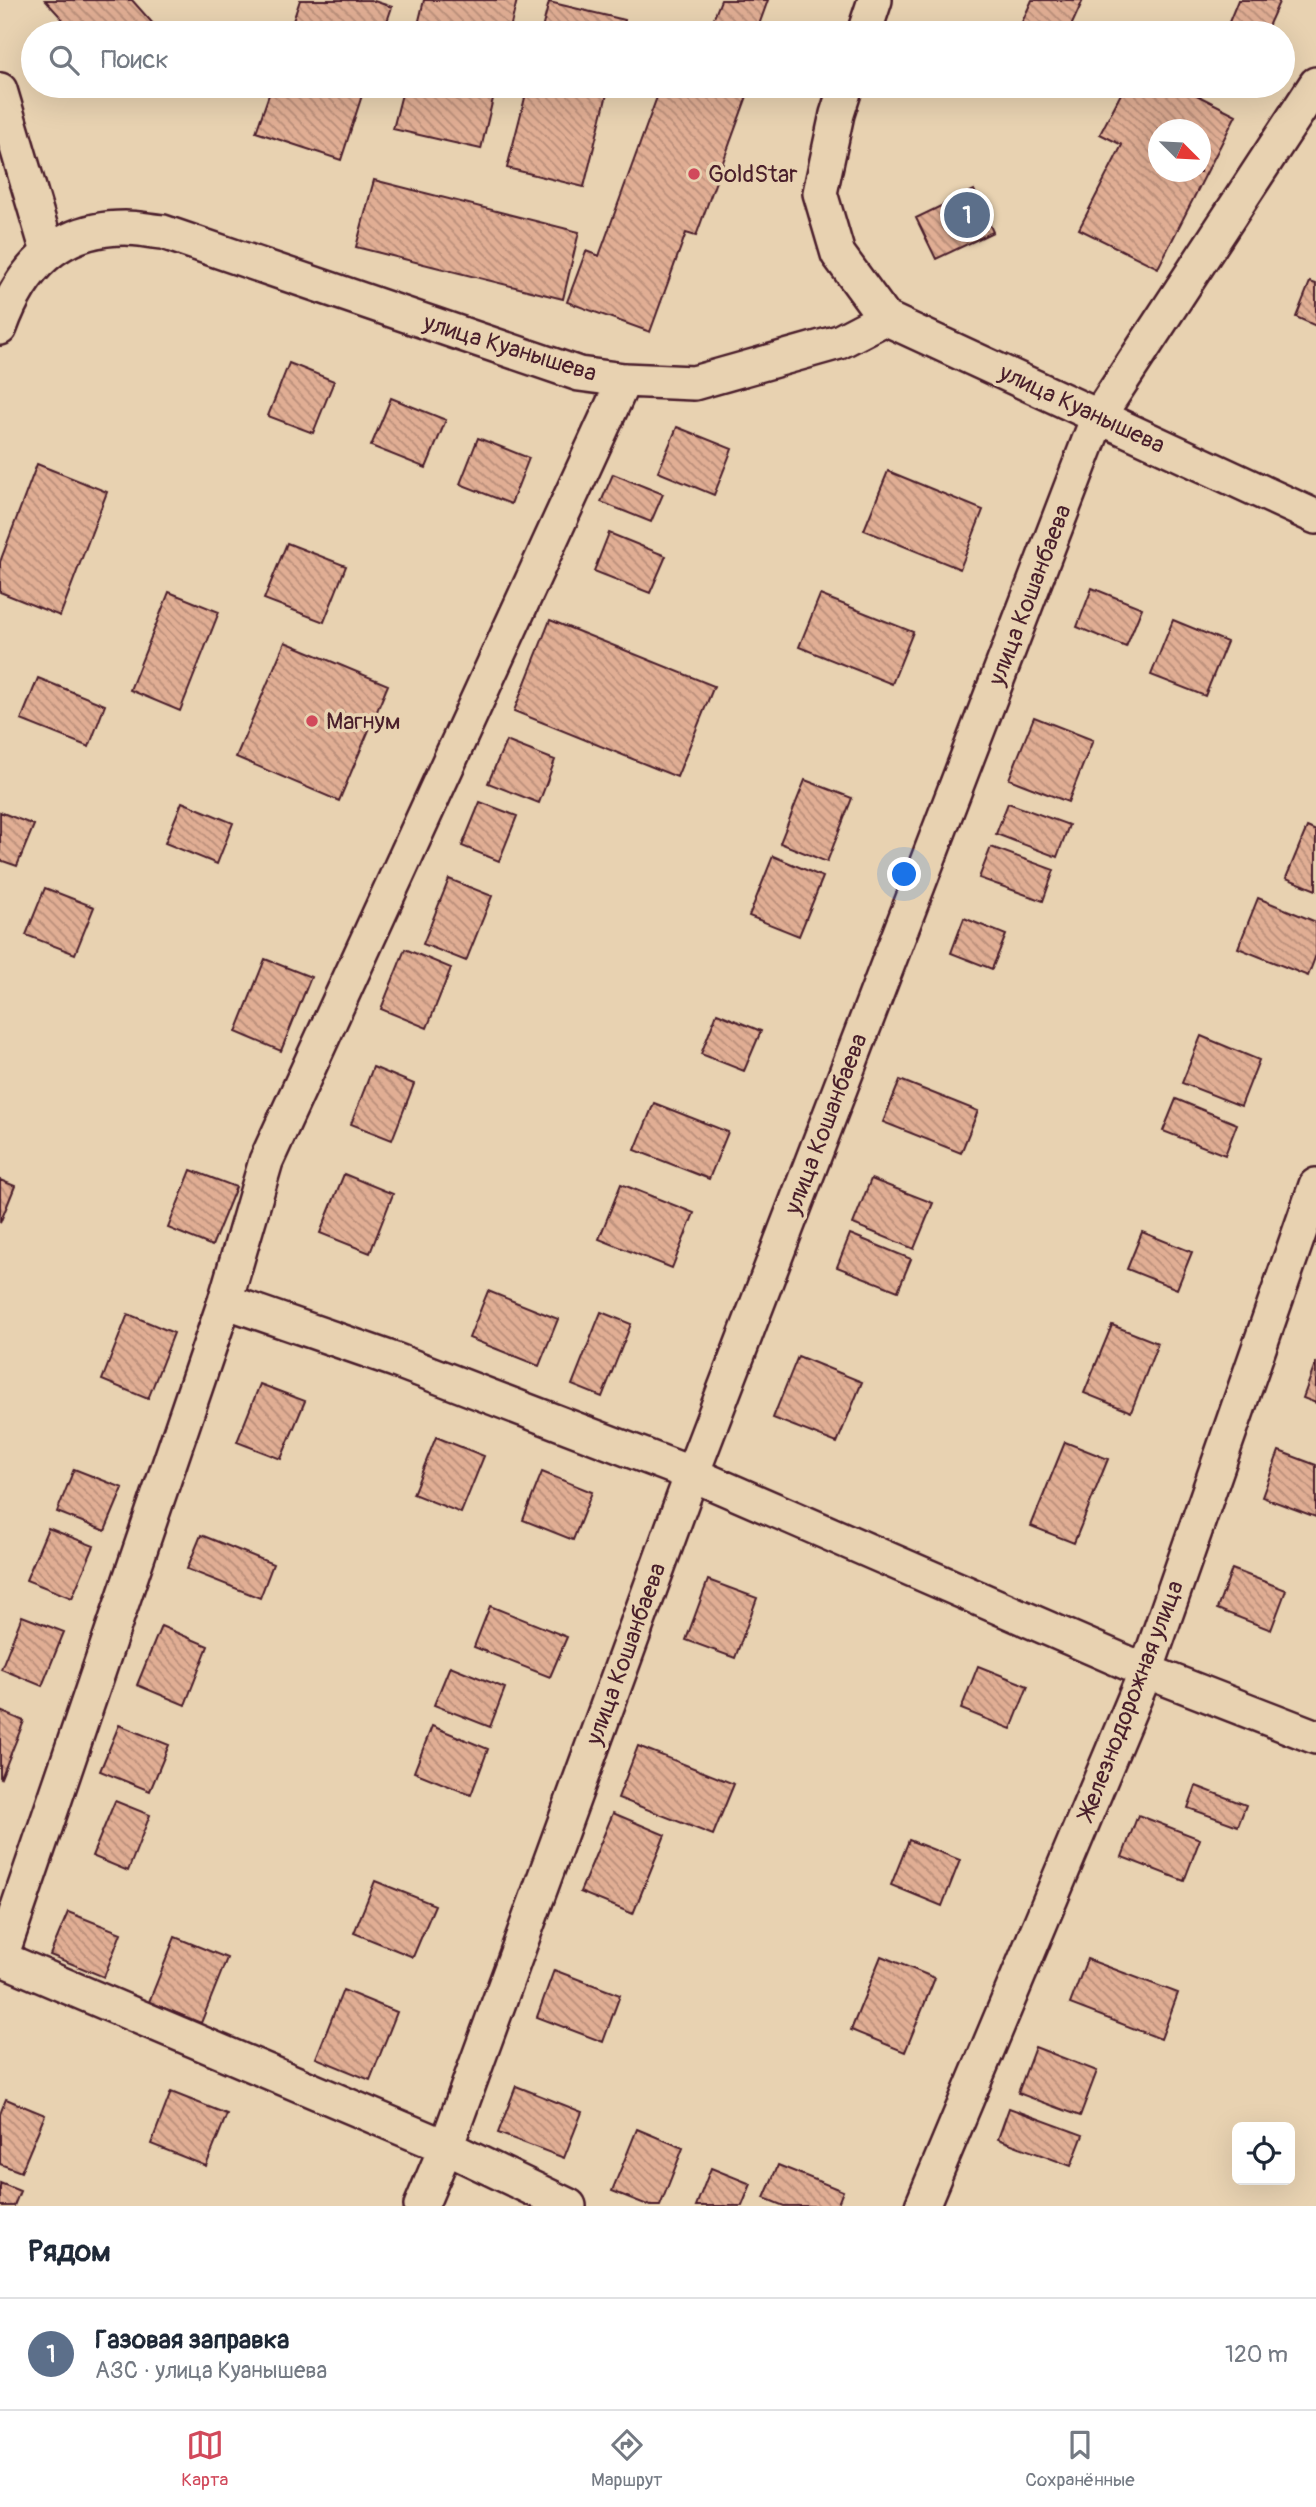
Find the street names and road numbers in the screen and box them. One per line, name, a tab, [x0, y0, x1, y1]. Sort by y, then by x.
street label: улица Куанышева	[419, 308, 600, 388]
street label: улица Куанышева	[994, 358, 1169, 460]
street label: улица Кошанбаева	[982, 500, 1078, 691]
street label: улица Кошанбаева	[778, 1029, 874, 1220]
street label: улица Кошанбаева	[579, 1559, 672, 1750]
street label: Железнодорожная улица	[1071, 1577, 1190, 1827]

